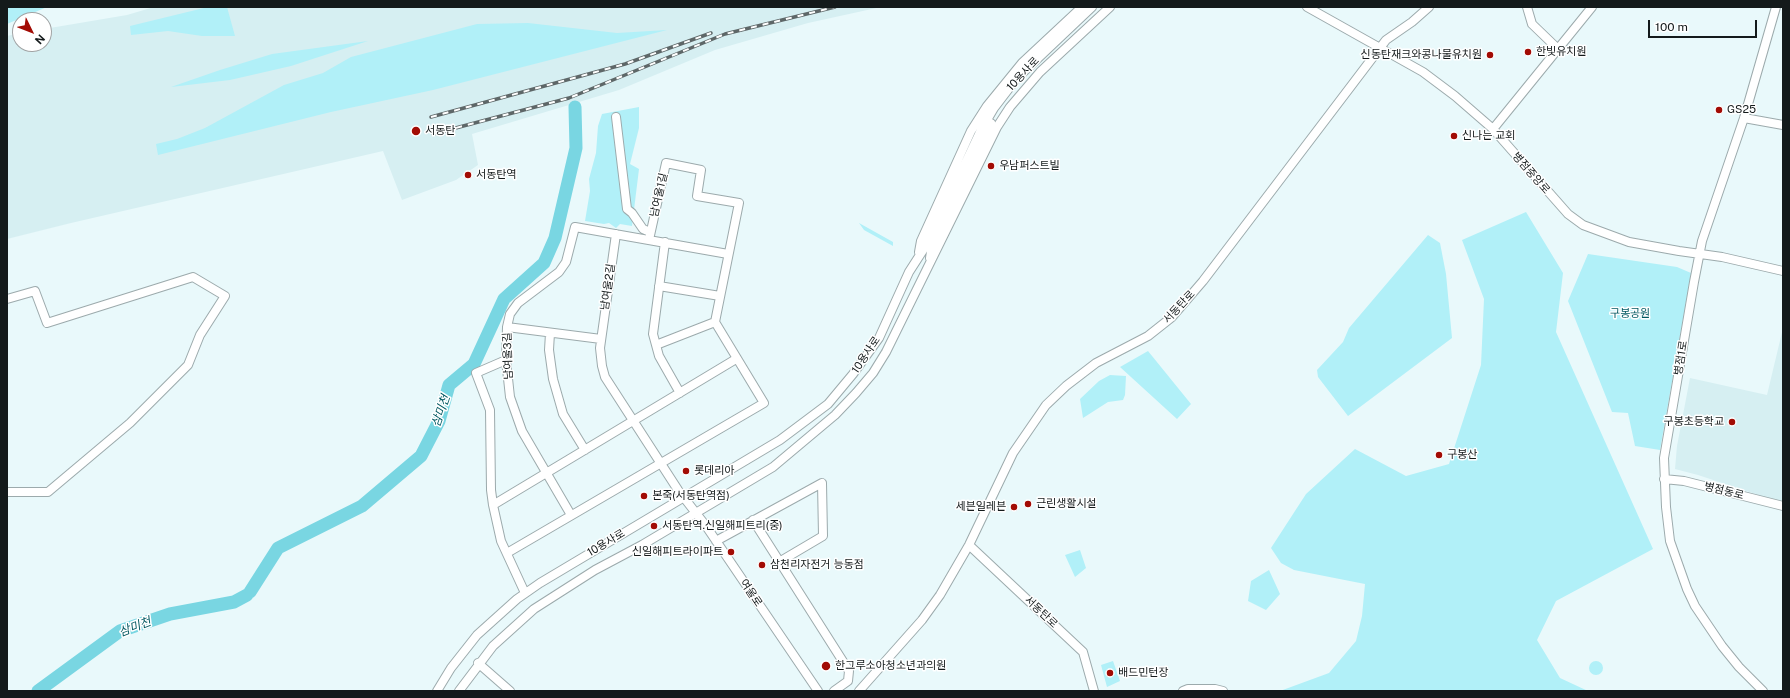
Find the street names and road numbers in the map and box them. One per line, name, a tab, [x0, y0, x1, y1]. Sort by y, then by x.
street label: 10용사로	[1004, 54, 1042, 94]
street label: 병점중앙로	[1509, 150, 1553, 196]
street label: 남여울1길	[648, 172, 670, 218]
street label: 남여울2길	[598, 263, 618, 311]
street label: 서동탄로	[1160, 288, 1198, 326]
street label: 남여울3길	[501, 332, 515, 380]
street label: 10용사로	[849, 334, 883, 376]
street label: 병점1로	[1672, 340, 1690, 376]
street label: 병점동로	[1703, 480, 1745, 502]
street label: 10용사로	[585, 527, 627, 559]
street label: 여울로	[737, 577, 765, 609]
street label: 서동탄로	[1022, 593, 1060, 631]

